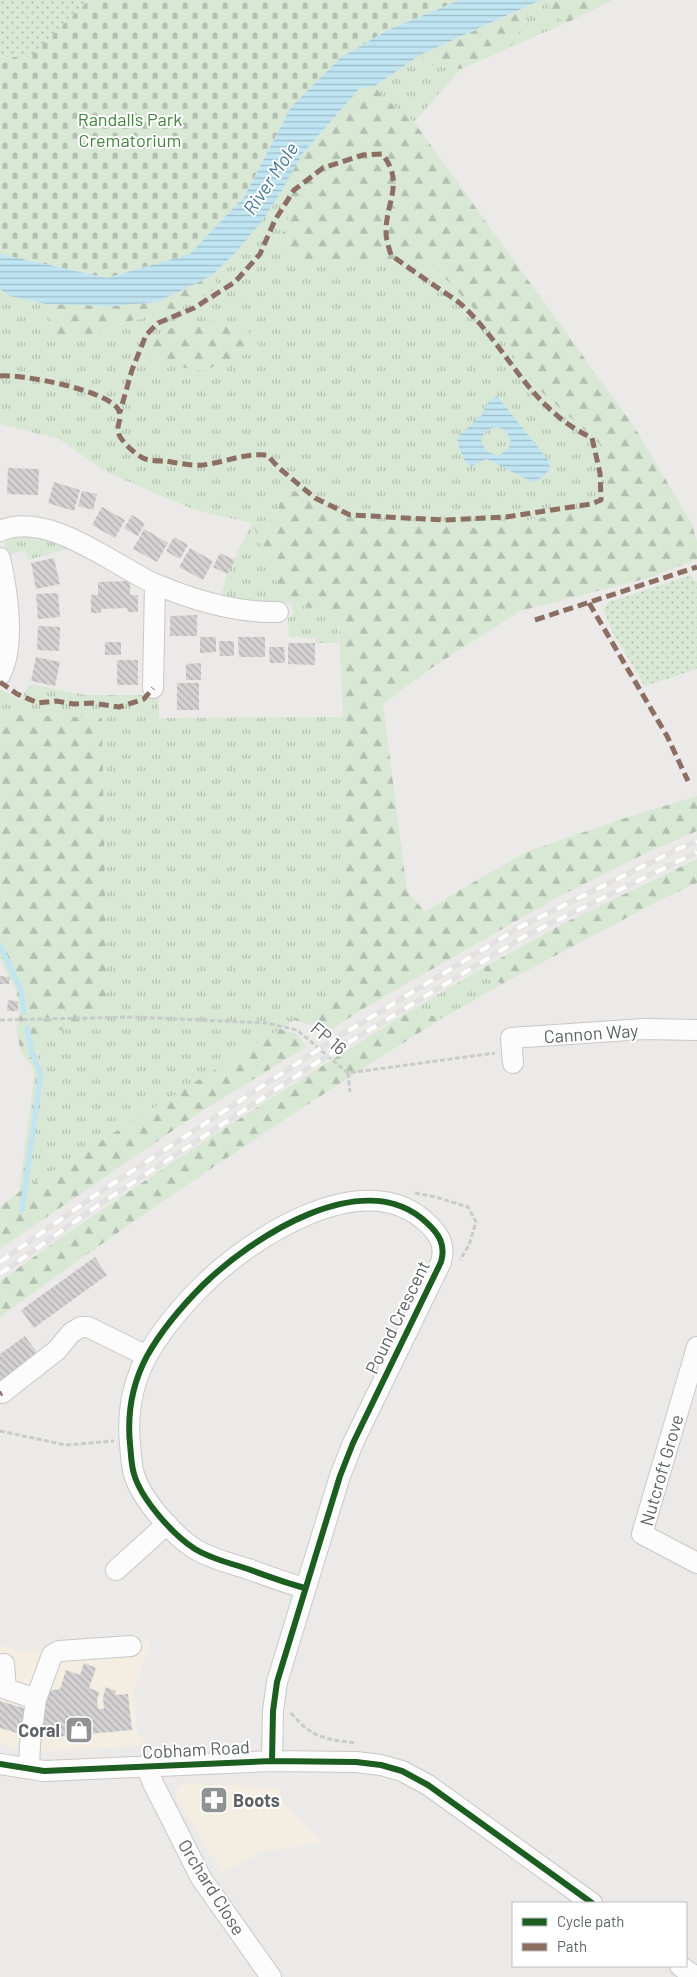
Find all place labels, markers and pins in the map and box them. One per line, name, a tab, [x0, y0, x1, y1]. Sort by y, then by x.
shop icon: Coral	[64, 1715, 94, 1745]
place label: Coral	[18, 1719, 60, 1741]
pharmacy icon: Boots	[199, 1785, 229, 1815]
place label: Boots	[233, 1789, 280, 1811]

